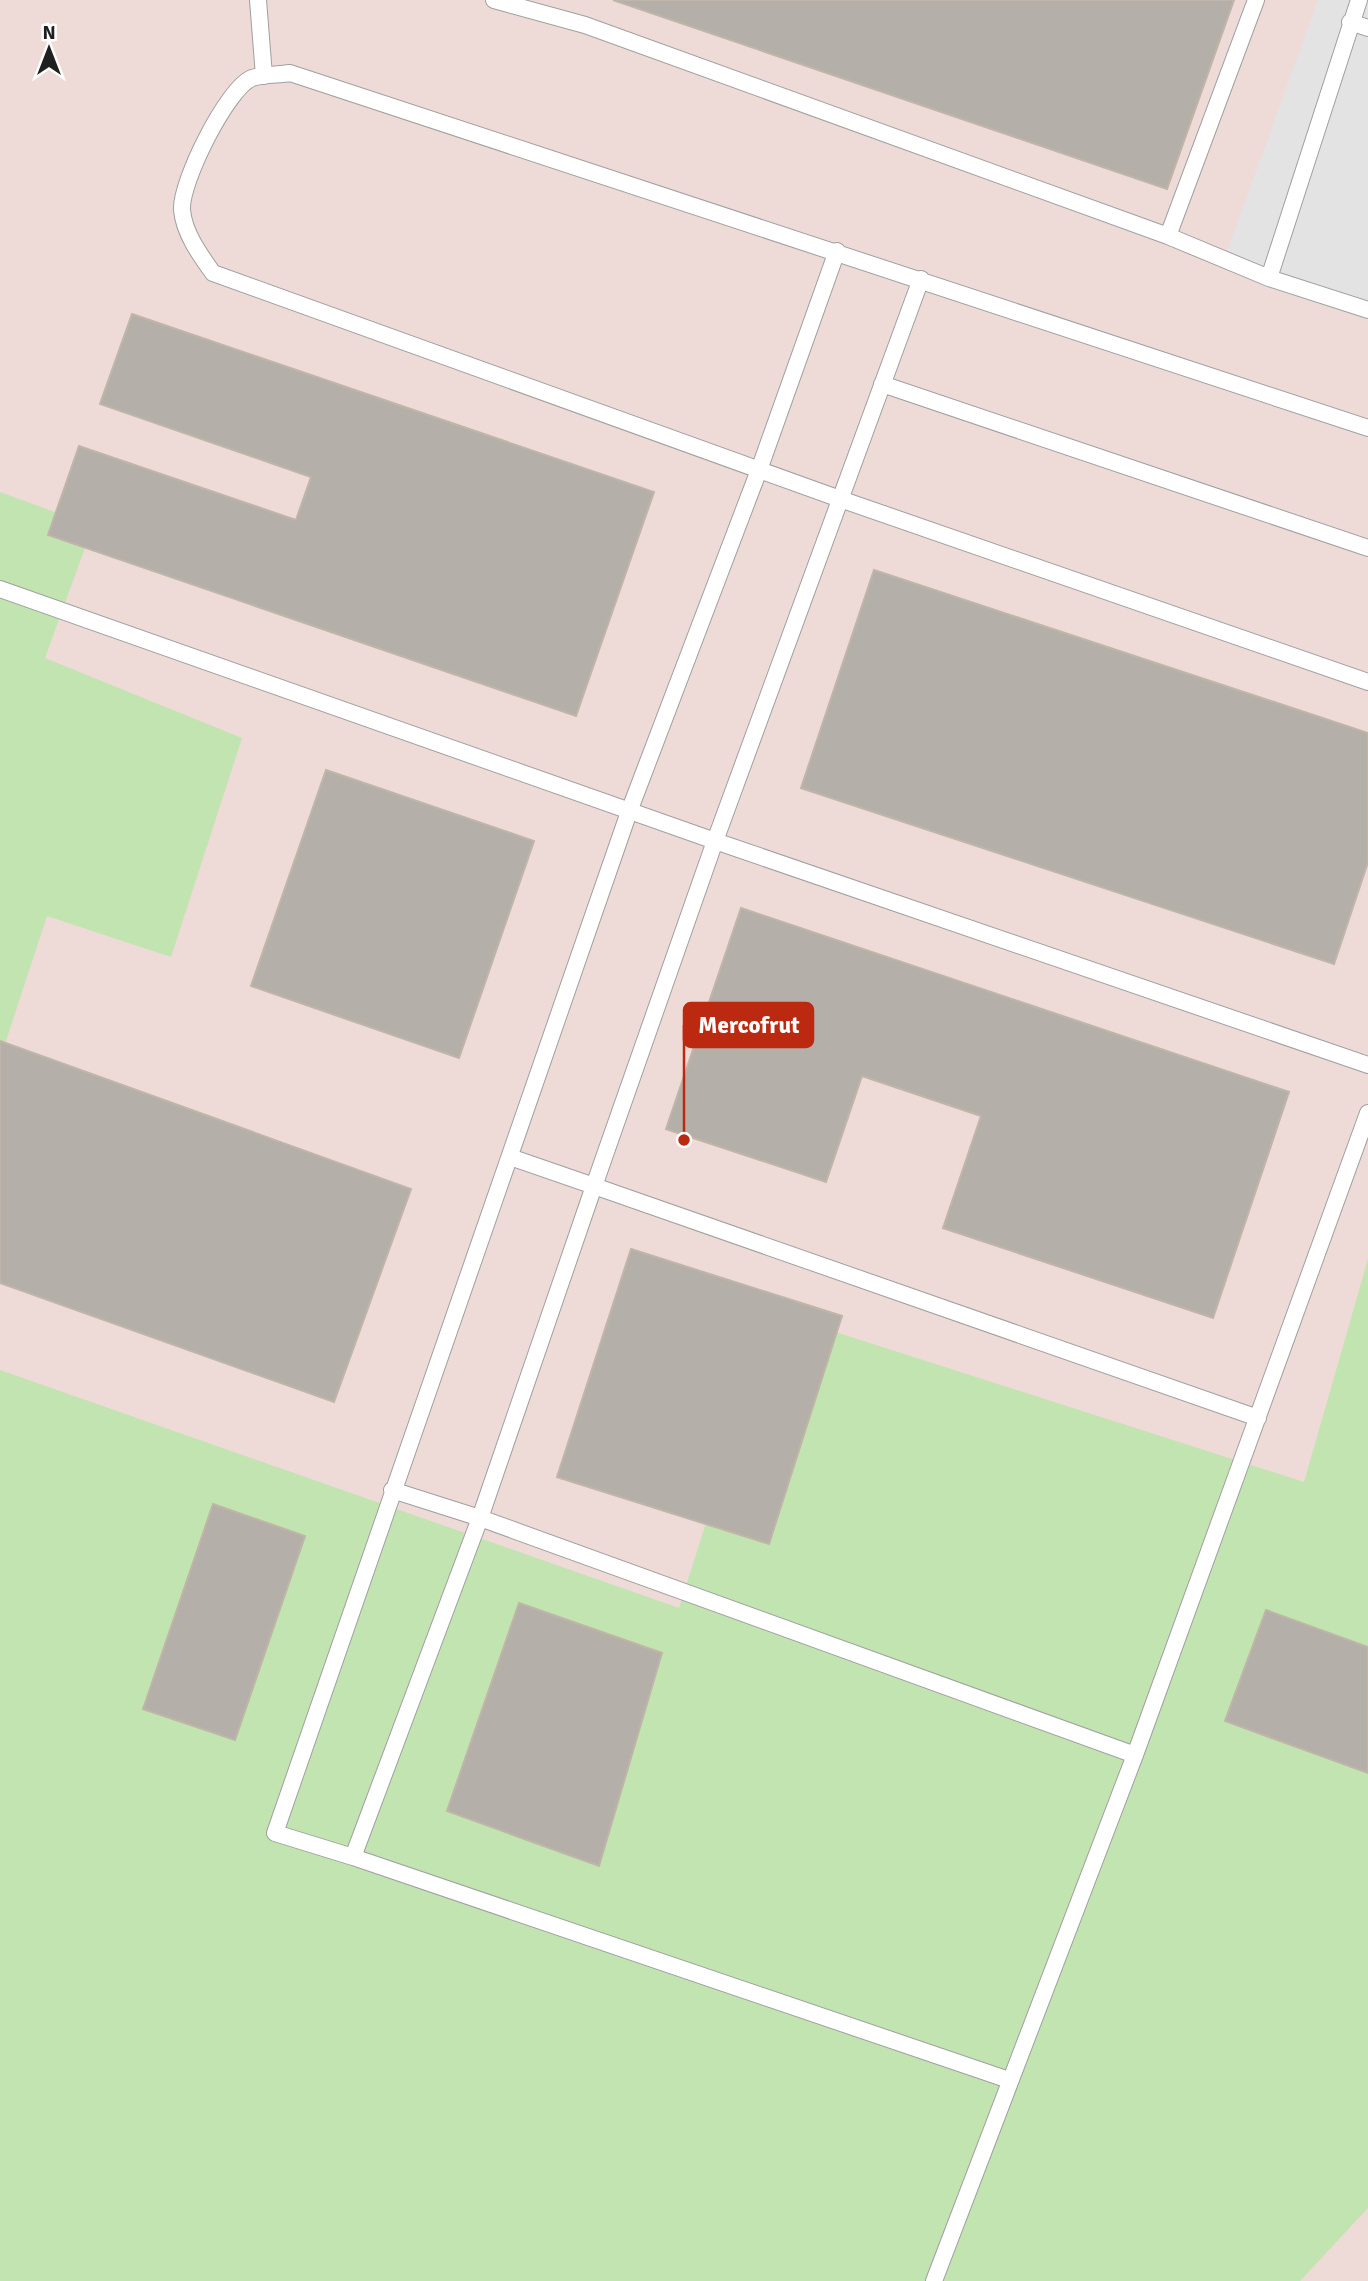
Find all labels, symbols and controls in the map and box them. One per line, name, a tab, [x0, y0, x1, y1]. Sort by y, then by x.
north arrow	[14, 14, 84, 84]
text: N	[42, 21, 56, 45]
callout: Mercofrut	[684, 1003, 813, 1047]
text: Mercofrut	[698, 1011, 800, 1040]

